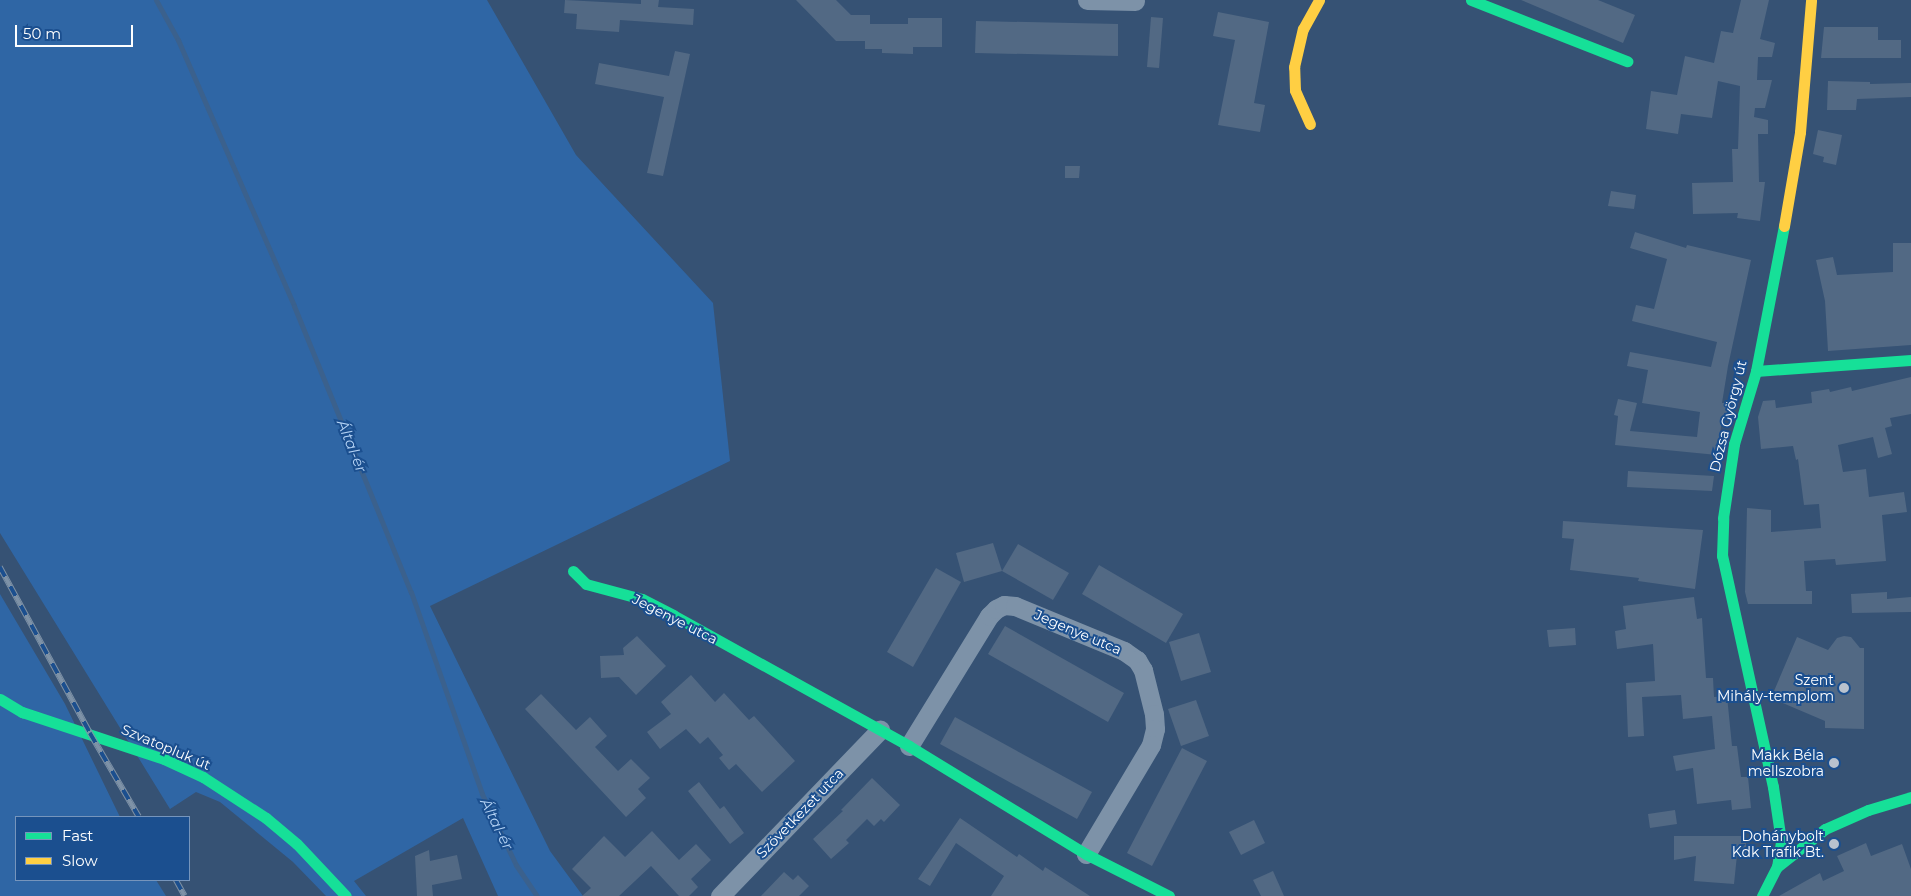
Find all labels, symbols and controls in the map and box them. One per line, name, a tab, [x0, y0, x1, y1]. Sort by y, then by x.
scale bar	[18, 15, 135, 47]
text: 50 m	[23, 24, 61, 43]
street label: Dózsa György út	[1706, 358, 1750, 474]
water label: Által-ér	[333, 417, 371, 475]
street label: Jegenye utca	[630, 590, 720, 648]
street label: Jegenye utca	[1032, 606, 1124, 658]
place label: Szent Mihály-templom	[1717, 672, 1834, 704]
marker: Szent Mihály-templom	[1838, 682, 1850, 694]
street label: Szvatopluk út	[119, 721, 213, 773]
place label: Makk Béla mellszobra	[1748, 747, 1824, 780]
marker: Makk Béla mellszobra	[1828, 757, 1840, 769]
street label: Szövetkezet utca	[753, 765, 847, 861]
water label: Által-ér	[477, 795, 517, 853]
legend	[15, 816, 190, 881]
text: Fast	[62, 826, 93, 845]
place label: Dohánybolt Kdk Trafik Bt.	[1732, 828, 1824, 860]
marker: Dohánybolt Kdk Trafik Bt.	[1828, 838, 1840, 850]
text: Slow	[62, 851, 98, 870]

